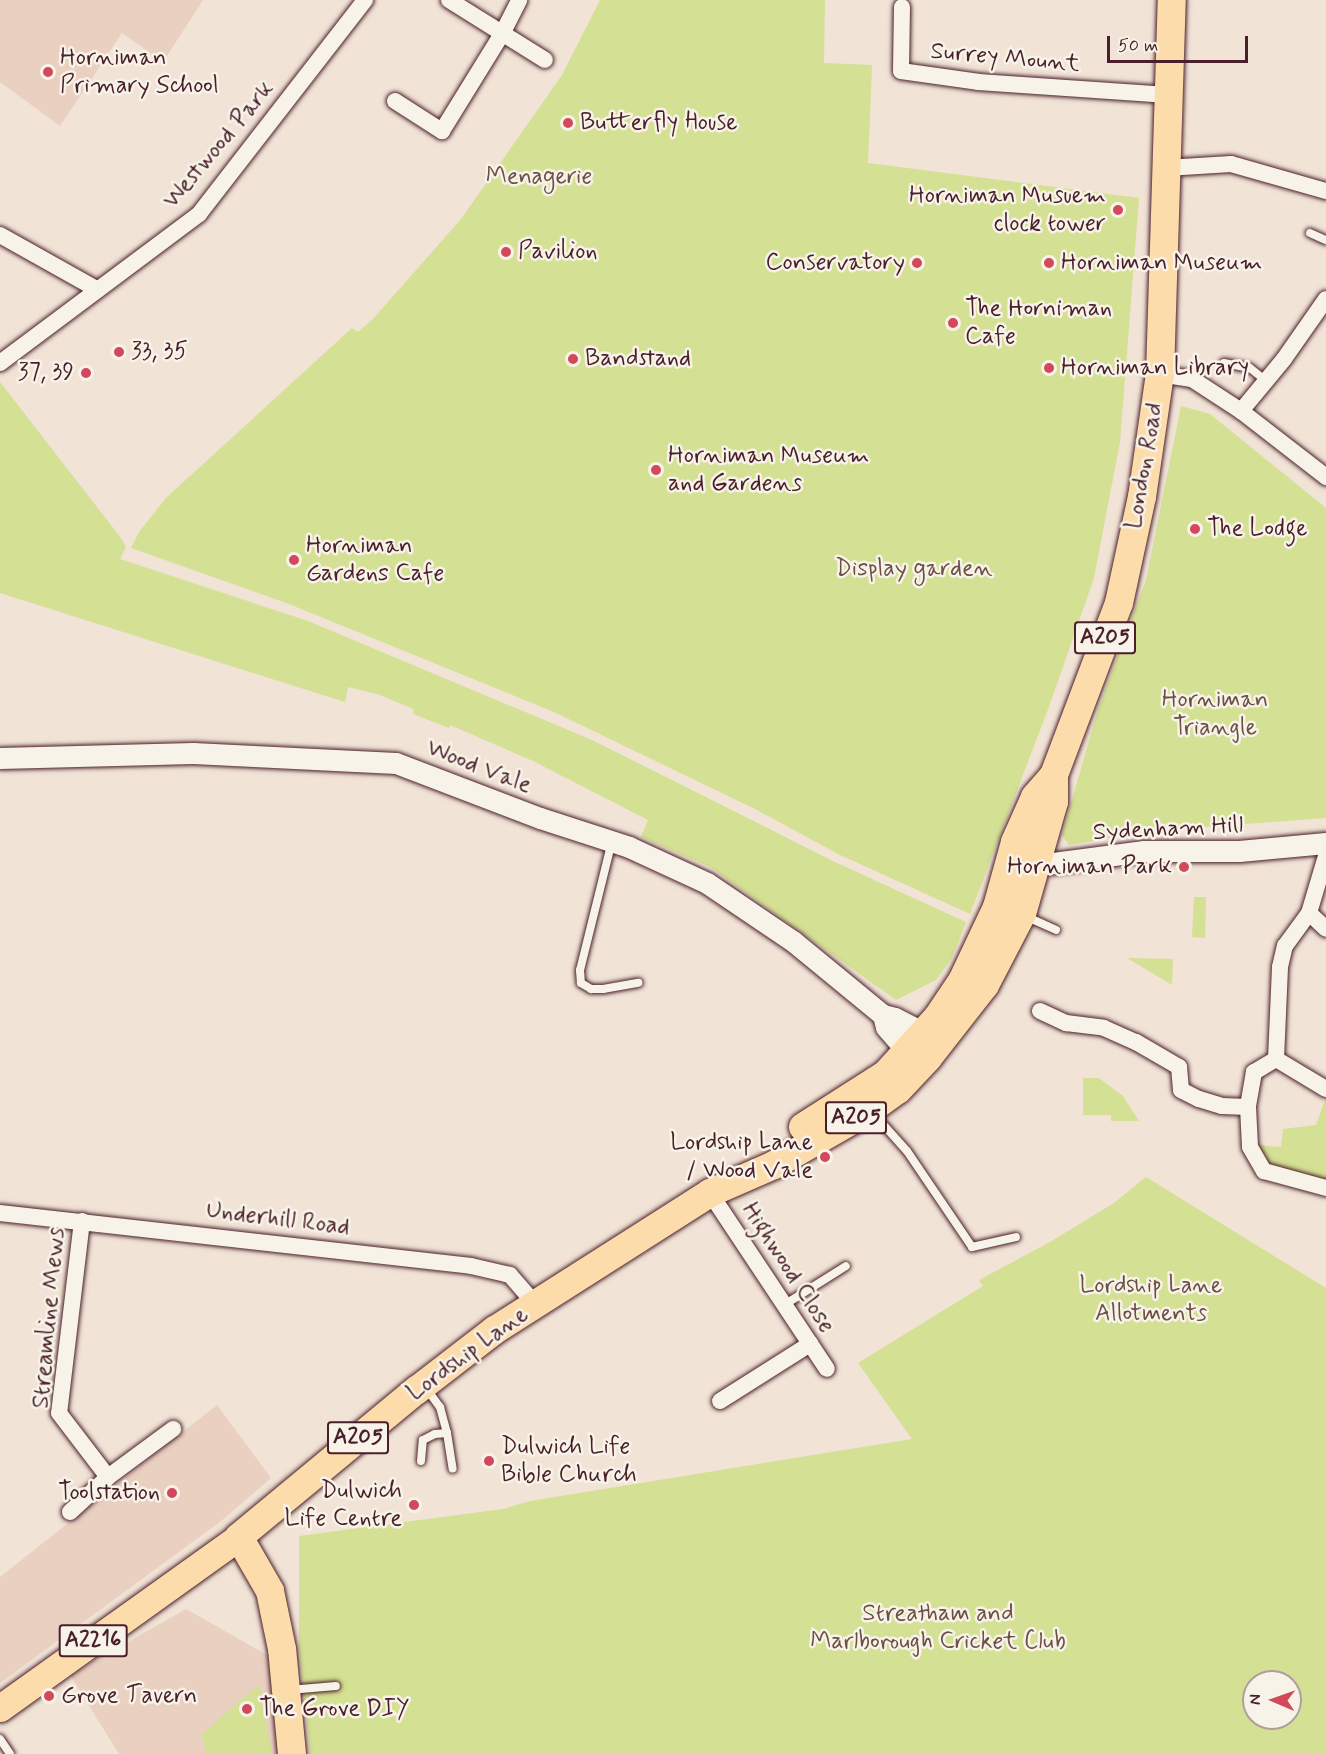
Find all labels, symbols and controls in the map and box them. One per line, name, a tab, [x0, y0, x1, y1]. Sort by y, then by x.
scale bar	[1110, 24, 1251, 62]
text: 50 m	[1118, 34, 1158, 58]
street label: Surrey Mount	[934, 38, 1076, 78]
place label: Horniman Primary School	[60, 44, 218, 100]
marker: Horniman Primary School	[41, 65, 55, 79]
street label: Westwood Park	[159, 78, 279, 212]
place label: Butterfly House	[580, 109, 741, 137]
marker: Butterfly House	[561, 116, 575, 130]
park label: Menagerie	[486, 163, 592, 191]
place label: Horniman Musuem clock tower	[904, 182, 1106, 238]
marker: Horniman Musuem clock tower	[1111, 203, 1125, 217]
place label: Pavilion	[518, 238, 598, 266]
marker: Pavilion	[499, 245, 513, 259]
place label: Conservatory	[765, 249, 905, 277]
place label: Horniman Museum	[1061, 249, 1267, 277]
marker: Conservatory	[910, 256, 924, 270]
marker: Horniman Museum	[1042, 256, 1056, 270]
place label: The Horniman Cafe	[965, 295, 1114, 351]
marker: The Horniman Cafe	[946, 316, 960, 330]
place label: 33, 35	[131, 338, 187, 366]
marker: 33, 35	[112, 345, 126, 359]
place label: Bandstand	[585, 345, 691, 373]
marker: Bandstand	[566, 352, 580, 366]
place label: Horniman Library	[1061, 354, 1253, 382]
place label: 37, 39	[14, 359, 74, 387]
marker: Horniman Library	[1042, 361, 1056, 375]
marker: 37, 39	[79, 366, 93, 380]
street label: London Road	[1120, 401, 1170, 531]
place label: Horniman Museum and Gardens	[668, 442, 874, 498]
marker: Horniman Museum and Gardens	[649, 463, 663, 477]
place label: The Lodge	[1207, 515, 1310, 543]
marker: The Lodge	[1188, 522, 1202, 536]
place label: Horniman Gardens Cafe	[306, 532, 446, 588]
marker: Horniman Gardens Cafe	[287, 553, 301, 567]
park label: Display garden	[841, 555, 987, 583]
road number: A205	[1074, 619, 1136, 657]
park label: Horniman Triangle	[1162, 686, 1268, 742]
street label: Wood Vale	[425, 735, 533, 799]
street label: Sydenham Hill	[1092, 811, 1244, 847]
place label: Horniman Park	[1011, 853, 1172, 881]
marker: Horniman Park	[1177, 860, 1191, 874]
road number: A205	[824, 1099, 888, 1137]
place label: Lordship Lane / Wood Vale	[673, 1129, 813, 1185]
marker: Lordship Lane / Wood Vale	[818, 1150, 832, 1164]
street label: Underhill Road	[205, 1196, 351, 1242]
street label: Highwood Close	[735, 1197, 841, 1339]
street label: Streamline Mews	[27, 1229, 71, 1407]
park label: Lordship Lane Allotments	[1081, 1272, 1221, 1328]
street label: Lordship Lane	[403, 1301, 533, 1407]
road number: A205	[326, 1419, 389, 1457]
place label: Dulwich Life Bible Church	[501, 1433, 634, 1489]
marker: Dulwich Life Bible Church	[482, 1454, 496, 1468]
place label: Dulwich Life Centre	[280, 1477, 402, 1533]
place label: Toolstation	[58, 1479, 160, 1507]
marker: Toolstation	[165, 1486, 179, 1500]
marker: Dulwich Life Centre	[407, 1498, 421, 1512]
park label: Streatham and Marlborough Cricket Club	[810, 1600, 1066, 1656]
road number: A2216	[58, 1622, 128, 1660]
north arrow	[1242, 1670, 1302, 1730]
place label: Grove Tavern	[61, 1682, 193, 1710]
marker: Grove Tavern	[42, 1689, 56, 1703]
text: N	[1245, 1694, 1266, 1705]
place label: The Grove DIY	[259, 1695, 408, 1723]
marker: The Grove DIY	[240, 1702, 254, 1716]

